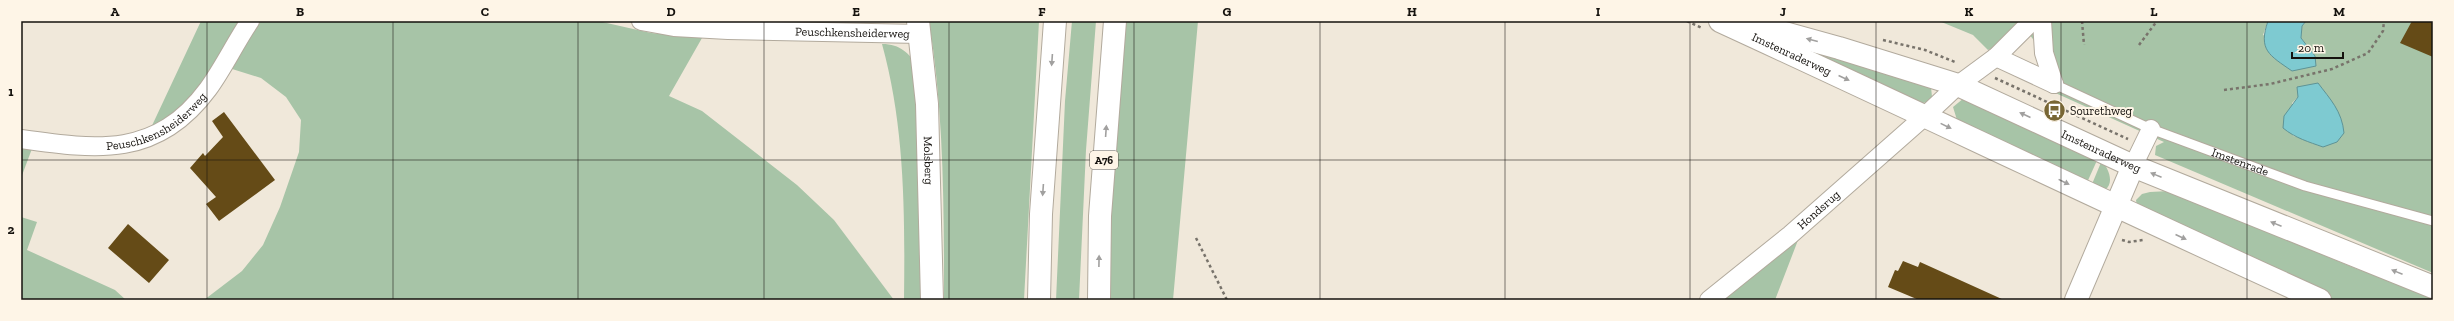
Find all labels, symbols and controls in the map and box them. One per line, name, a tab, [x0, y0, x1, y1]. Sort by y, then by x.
text: A	[111, 4, 120, 19]
text: B	[296, 4, 304, 19]
text: C	[481, 4, 489, 19]
text: D	[666, 4, 676, 19]
text: E	[852, 4, 860, 19]
text: F	[1038, 4, 1046, 19]
text: G	[1223, 4, 1232, 19]
text: H	[1407, 4, 1417, 19]
text: I	[1596, 4, 1601, 19]
text: J	[1780, 4, 1786, 19]
text: K	[1965, 4, 1974, 19]
text: L	[2150, 4, 2158, 19]
text: M	[2333, 4, 2345, 19]
street label: Peuschkensheiderweg	[795, 24, 910, 41]
street label: Imstenraderweg	[1750, 30, 1834, 79]
scale bar	[2292, 34, 2343, 60]
one-way arrow	[1806, 37, 1818, 43]
text: 20 m	[2298, 41, 2325, 55]
one-way arrow	[1049, 54, 1056, 66]
one-way arrow	[1839, 75, 1850, 81]
text: 1	[8, 84, 14, 99]
street label: Peuschkensheiderweg	[106, 89, 210, 153]
bus stop icon: Sourethweg	[2041, 98, 2067, 124]
place label: Sourethweg	[2070, 104, 2133, 118]
one-way arrow	[2019, 112, 2031, 118]
one-way arrow	[1941, 123, 1952, 129]
one-way arrow	[1103, 125, 1110, 137]
street label: Imstenraderweg	[2059, 127, 2143, 176]
street label: Molsberg	[921, 136, 936, 185]
street label: Imstenrade	[2210, 145, 2271, 179]
road number: A76	[1090, 151, 1118, 169]
one-way arrow	[2149, 171, 2161, 177]
one-way arrow	[2058, 179, 2069, 185]
one-way arrow	[1039, 184, 1046, 196]
street label: Hondsrug	[1794, 187, 1843, 232]
one-way arrow	[2270, 220, 2282, 226]
text: 2	[8, 222, 15, 237]
one-way arrow	[2176, 234, 2187, 240]
one-way arrow	[1096, 255, 1103, 267]
one-way arrow	[2390, 269, 2402, 275]

